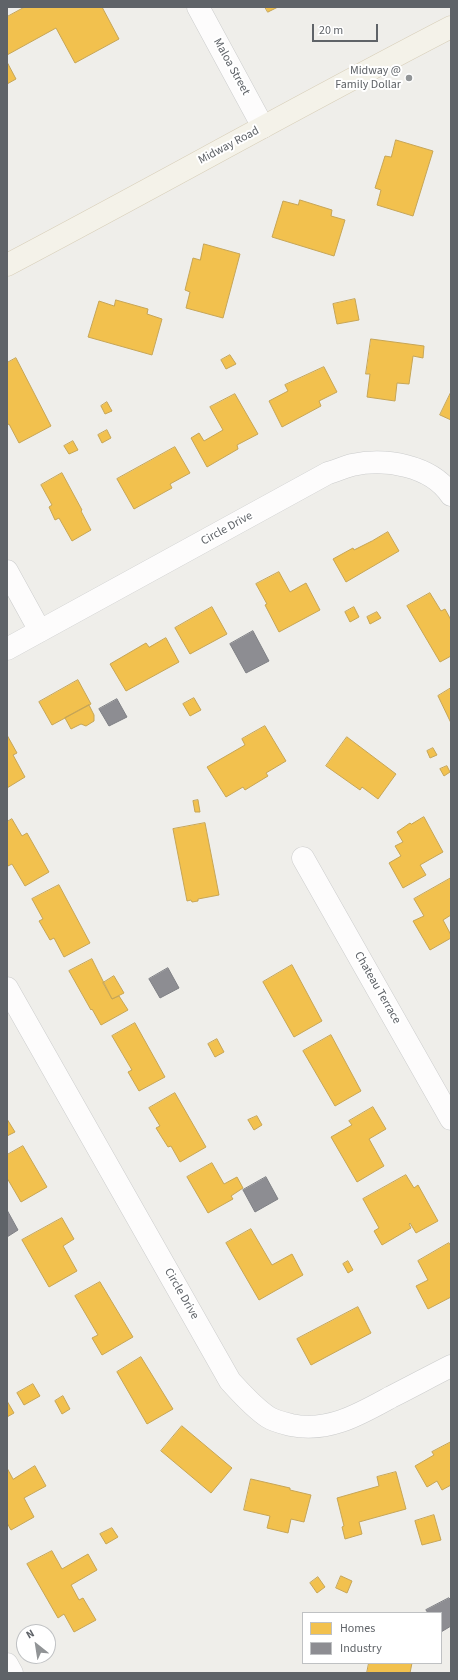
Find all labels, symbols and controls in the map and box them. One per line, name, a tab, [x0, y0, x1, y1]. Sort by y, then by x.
scale bar	[314, 16, 380, 42]
text: 20 m	[319, 22, 343, 39]
street label: Maloa Street	[210, 36, 252, 98]
place label: Midway @ Family Dollar	[335, 64, 401, 92]
marker: Midway @ Family Dollar	[404, 73, 414, 83]
street label: Midway Road	[196, 124, 262, 168]
street label: Circle Drive	[199, 509, 255, 549]
street label: Chateau Terrace	[351, 949, 403, 1027]
street label: Circle Drive	[161, 1266, 201, 1322]
legend	[302, 1612, 442, 1664]
text: Homes	[340, 1620, 375, 1637]
north arrow	[16, 1624, 56, 1664]
text: N	[23, 1626, 37, 1642]
text: Industry	[340, 1640, 382, 1657]

